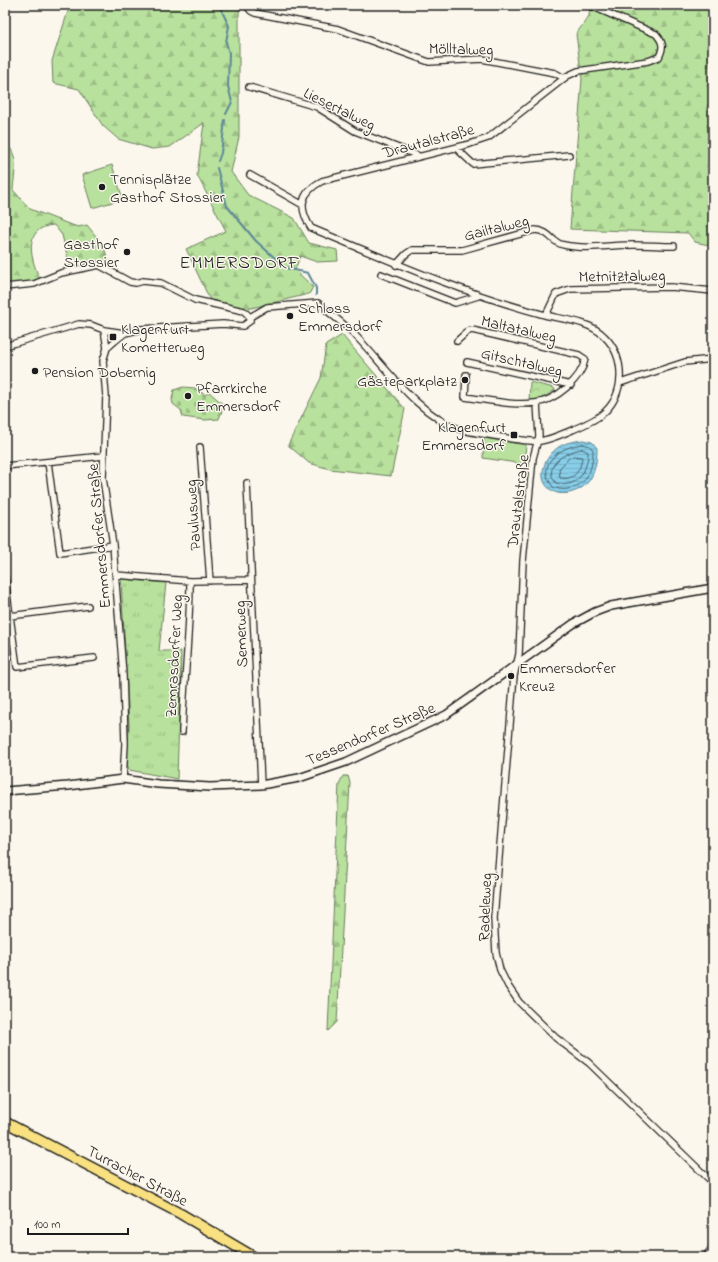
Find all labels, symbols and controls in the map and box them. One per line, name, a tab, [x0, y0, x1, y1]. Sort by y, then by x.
street label: Mölltalweg	[429, 37, 493, 63]
street label: Liesertalweg	[299, 82, 379, 138]
street label: Drautalstraße	[379, 118, 478, 166]
place label: Tennisplätze Gasthof Stossier	[110, 168, 225, 210]
marker: Tennisplätze Gasthof Stossier	[97, 182, 107, 192]
street label: Gailtalweg	[462, 209, 531, 249]
place label: Gasthof Stossier	[63, 233, 120, 275]
marker: Gasthof Stossier	[122, 247, 132, 257]
district label: EMMERSDORF	[180, 251, 300, 277]
street label: Metnitztalweg	[578, 264, 666, 290]
place label: Schloss Emmersdorf	[298, 297, 383, 339]
street label: Maltatalweg	[479, 310, 559, 350]
marker: Schloss Emmersdorf	[285, 311, 295, 321]
place label: Klagenfurt Kometterweg	[121, 318, 204, 360]
marker: Klagenfurt Kometterweg	[108, 332, 118, 342]
street label: Gitschtalweg	[479, 342, 565, 384]
place label: Pension Dobernig	[43, 361, 156, 385]
marker: Pension Dobernig	[30, 366, 40, 376]
place label: Gästeparkplatz	[357, 370, 457, 394]
marker: Gästeparkplatz	[460, 375, 470, 385]
place label: Pfarrkirche Emmersdorf	[196, 377, 281, 419]
marker: Pfarrkirche Emmersdorf	[183, 391, 193, 401]
place label: Klagenfurt Emmersdorf	[422, 416, 507, 458]
marker: Klagenfurt Emmersdorf	[509, 430, 519, 440]
street label: Drautalstraße	[501, 452, 537, 550]
street label: Emmersdorfer Straße	[82, 462, 118, 609]
street label: Paulusweg	[180, 479, 208, 551]
street label: Zemrasdorfer Weg	[160, 594, 190, 718]
street label: Semerweg	[229, 600, 255, 668]
place label: Emmersdorfer Kreuz	[519, 657, 616, 699]
marker: Emmersdorfer Kreuz	[506, 671, 516, 681]
street label: Tessendorfer Straße	[302, 696, 440, 773]
street label: Radeleweg	[473, 872, 499, 942]
street label: Turracher Straße	[82, 1140, 193, 1214]
scale bar	[28, 1210, 128, 1236]
text: 100 m	[34, 1216, 61, 1234]

